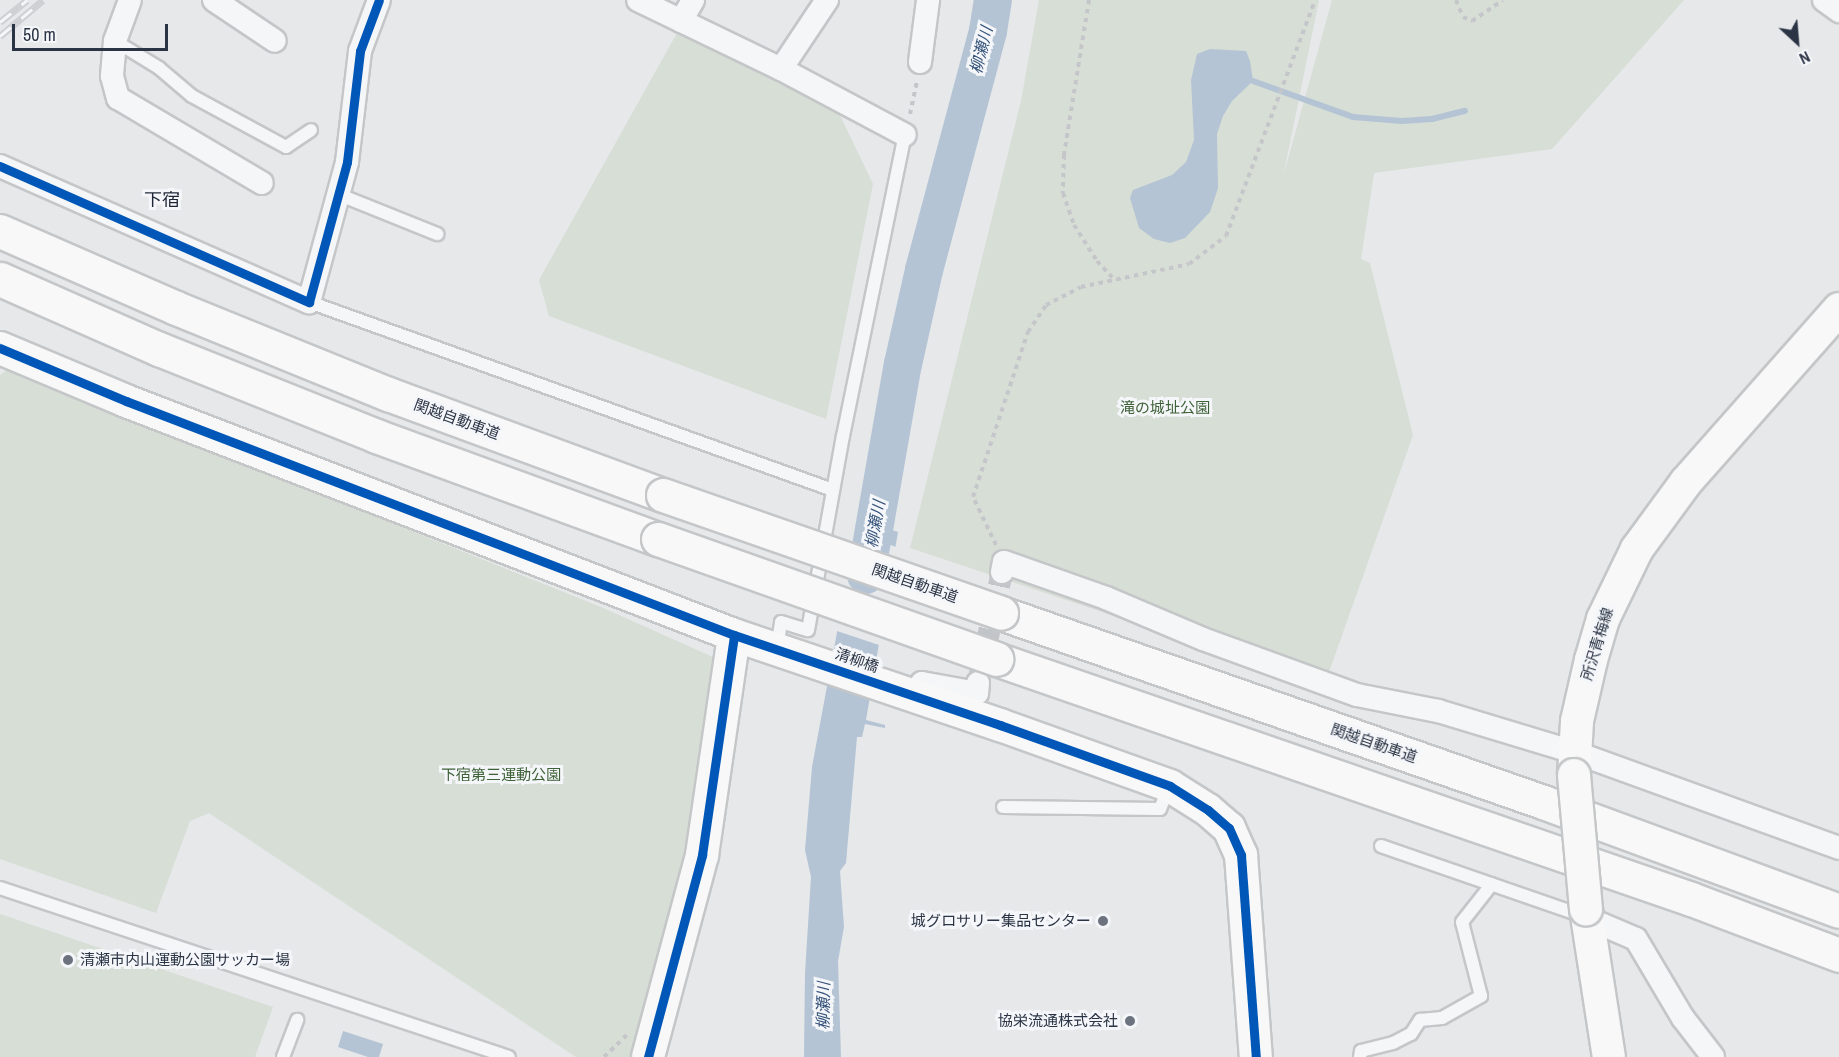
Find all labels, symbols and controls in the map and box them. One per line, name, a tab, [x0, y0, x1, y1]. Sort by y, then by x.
scale bar	[15, 12, 171, 50]
north arrow	[1767, 12, 1827, 72]
text: 50 m	[23, 22, 56, 47]
water label: 柳瀬川	[966, 24, 996, 76]
text: N	[1796, 46, 1814, 70]
district label: 下宿	[144, 189, 180, 211]
street label: 関越自動車道	[412, 395, 502, 443]
park label: 滝の城址公園	[1120, 399, 1210, 417]
water label: 柳瀬川	[861, 499, 889, 549]
street label: 関越自動車道	[870, 560, 960, 606]
street label: 所沢青梅線	[1577, 606, 1617, 682]
street label: 清柳橋	[833, 644, 881, 676]
street label: 関越自動車道	[1329, 720, 1419, 766]
park label: 下宿第三運動公園	[441, 766, 561, 784]
place label: 城グロサリー集品センター	[911, 912, 1091, 930]
marker: 城グロサリー集品センター	[1096, 914, 1110, 928]
place label: 清瀬市内山運動公園サッカー場	[80, 951, 290, 969]
marker: 清瀬市内山運動公園サッカー場	[61, 953, 75, 967]
water label: 柳瀬川	[813, 982, 833, 1030]
place label: 協栄流通株式会社	[998, 1012, 1118, 1030]
marker: 協栄流通株式会社	[1123, 1014, 1137, 1028]

